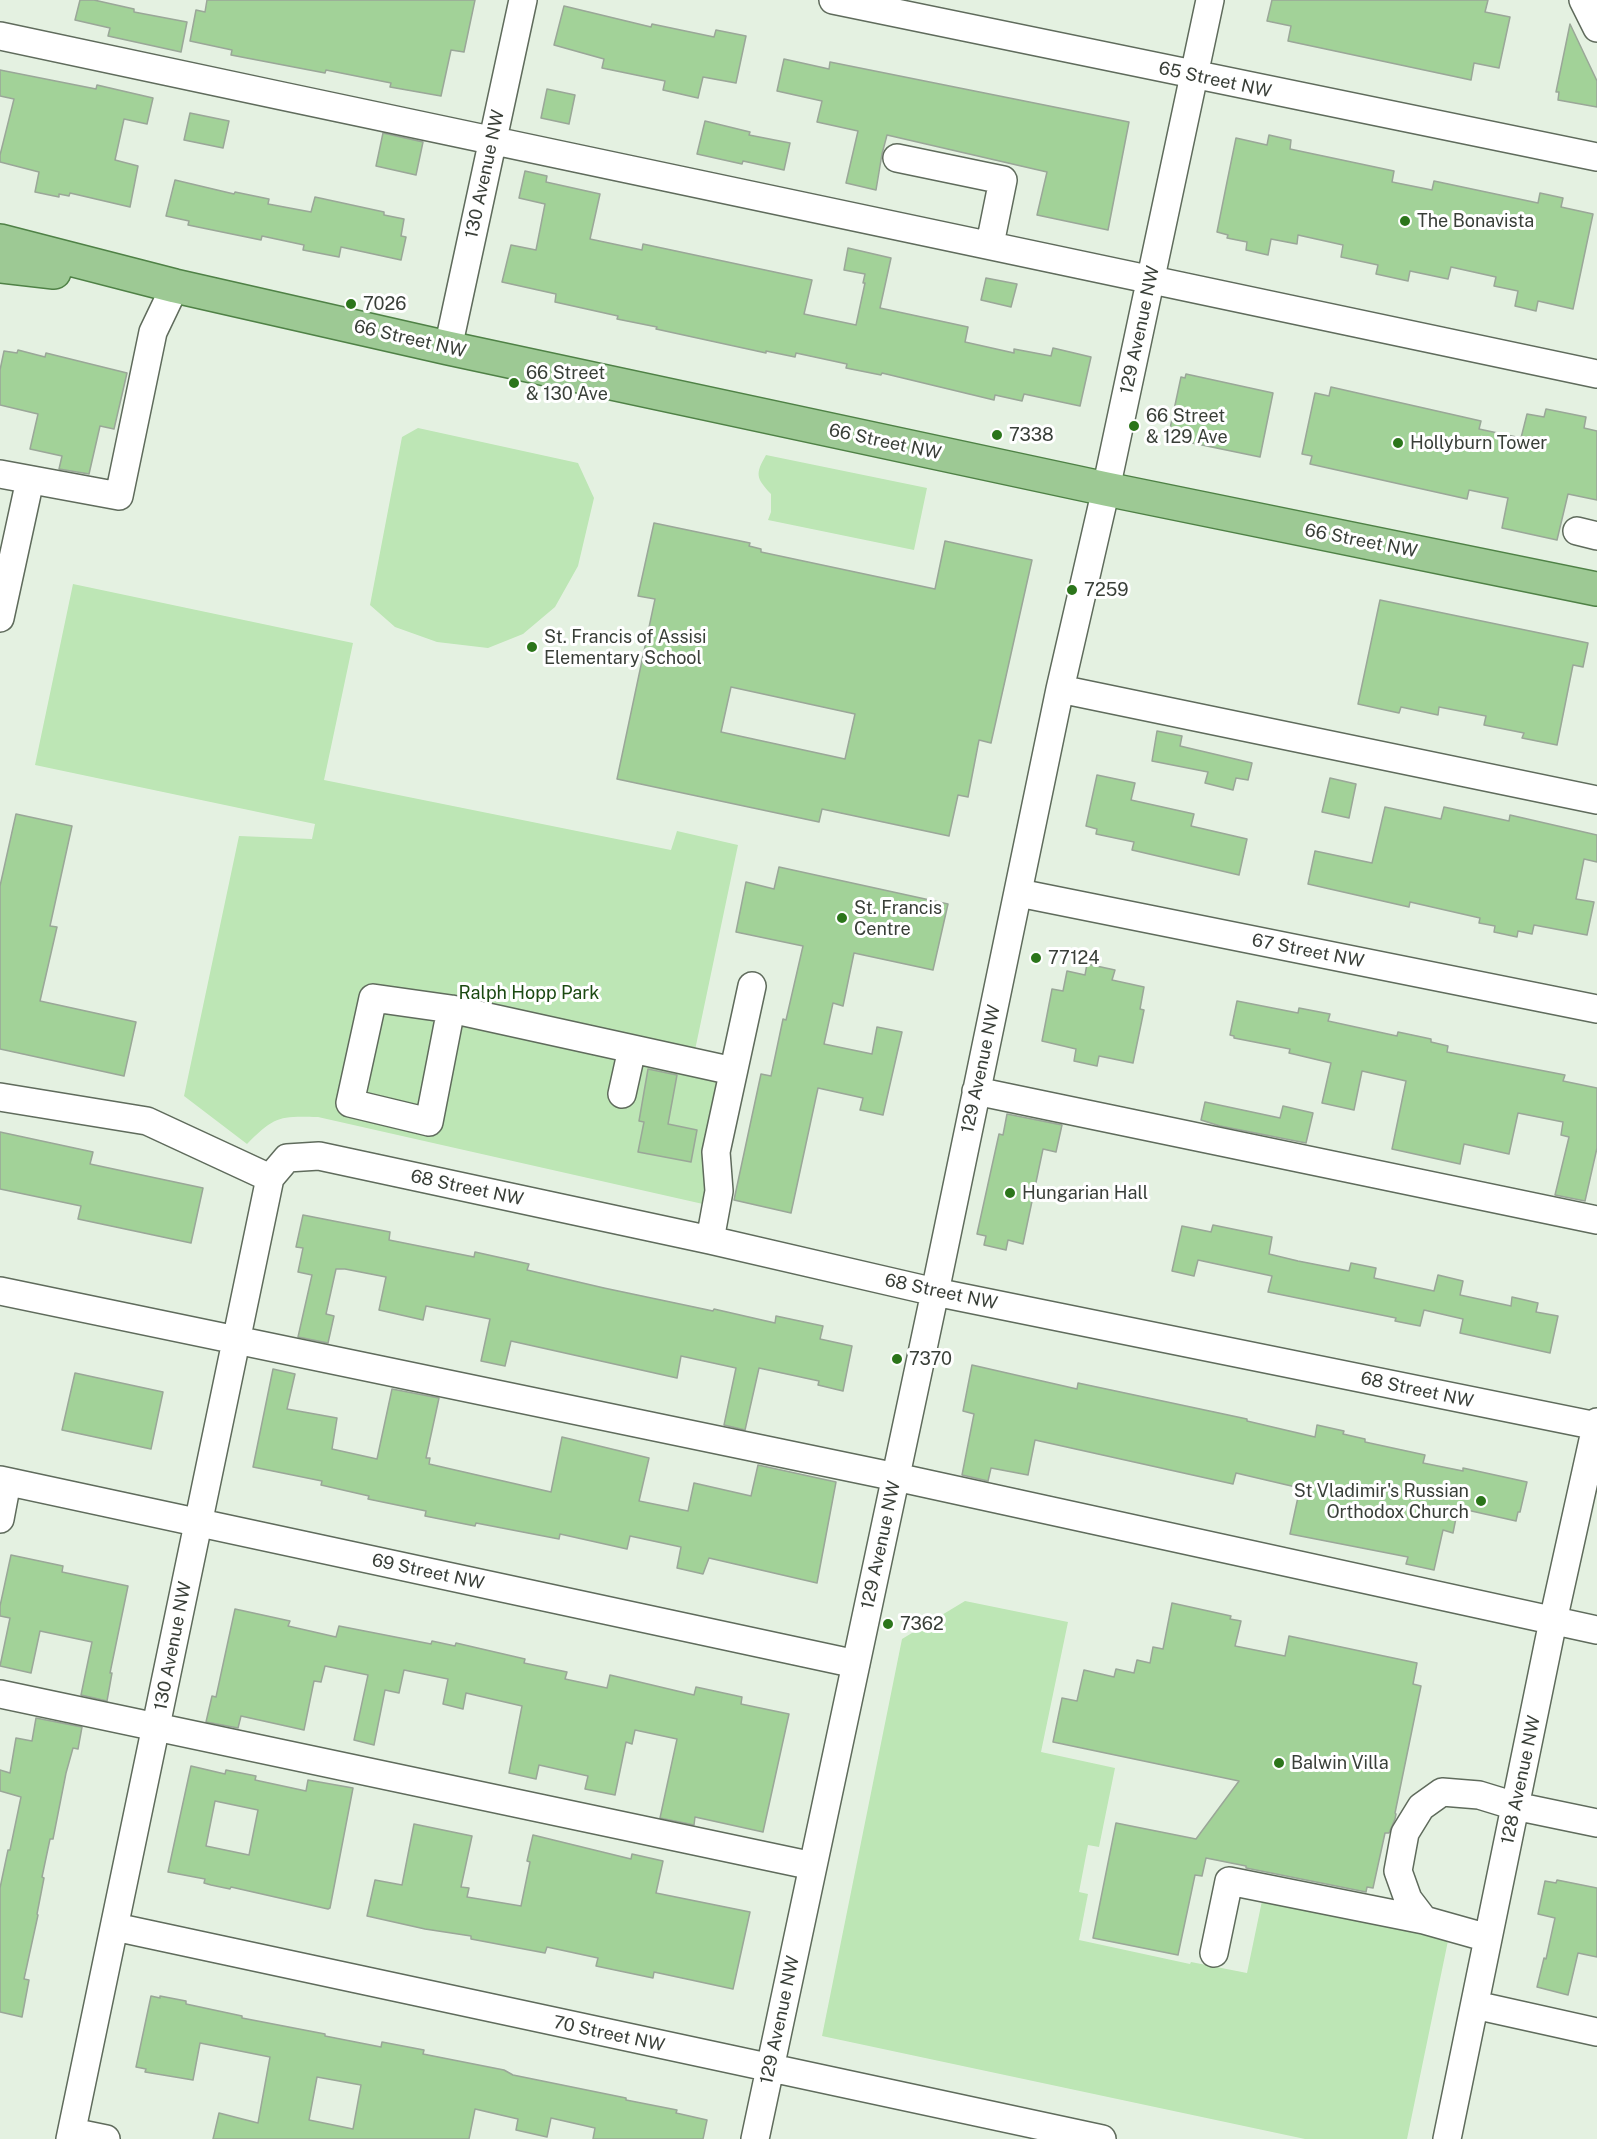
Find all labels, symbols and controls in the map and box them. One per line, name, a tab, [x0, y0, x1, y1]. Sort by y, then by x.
street label: 65 Street NW	[1157, 58, 1273, 102]
street label: 130 Avenue NW	[461, 108, 509, 240]
place label: The Bonavista	[1417, 210, 1534, 232]
marker: The Bonavista	[1398, 214, 1412, 228]
street label: 129 Avenue NW	[1116, 264, 1164, 396]
place label: 7026	[363, 293, 406, 315]
marker: 7026	[344, 297, 358, 311]
street label: 66 Street NW	[352, 316, 468, 362]
place label: 66 Street & 130 Ave	[526, 362, 608, 404]
marker: 66 Street & 130 Ave	[507, 376, 521, 390]
place label: 66 Street & 129 Ave	[1146, 405, 1228, 448]
marker: 66 Street & 129 Ave	[1127, 419, 1141, 433]
street label: 66 Street NW	[827, 420, 943, 464]
place label: 7338	[1009, 424, 1054, 446]
marker: 7338	[990, 428, 1004, 442]
place label: Hollyburn Tower	[1410, 432, 1547, 454]
marker: Hollyburn Tower	[1391, 436, 1405, 450]
street label: 66 Street NW	[1303, 519, 1419, 563]
place label: 7259	[1084, 579, 1128, 601]
marker: 7259	[1065, 583, 1079, 597]
place label: St. Francis of Assisi Elementary School	[544, 626, 707, 668]
marker: St. Francis of Assisi Elementary School	[525, 640, 539, 654]
place label: St. Francis Centre	[854, 897, 942, 940]
marker: St. Francis Centre	[835, 911, 849, 925]
street label: 67 Street NW	[1250, 930, 1366, 972]
place label: 77124	[1048, 947, 1100, 969]
marker: 77124	[1029, 951, 1043, 965]
park label: Ralph Hopp Park	[459, 982, 599, 1004]
street label: 129 Avenue NW	[957, 1003, 1005, 1135]
street label: 68 Street NW	[409, 1166, 525, 1210]
place label: Hungarian Hall	[1022, 1182, 1148, 1204]
marker: Hungarian Hall	[1003, 1186, 1017, 1200]
street label: 68 Street NW	[883, 1270, 999, 1314]
place label: 7370	[909, 1348, 952, 1370]
marker: 7370	[890, 1352, 904, 1366]
street label: 68 Street NW	[1359, 1368, 1475, 1412]
street label: 129 Avenue NW	[857, 1479, 905, 1611]
place label: St Vladimir's Russian Orthodox Church	[1294, 1480, 1469, 1522]
marker: St Vladimir's Russian Orthodox Church	[1474, 1494, 1488, 1508]
street label: 69 Street NW	[370, 1550, 486, 1594]
street label: 130 Avenue NW	[150, 1580, 196, 1712]
place label: 7362	[900, 1613, 944, 1635]
marker: 7362	[881, 1617, 895, 1631]
street label: 128 Avenue NW	[1497, 1714, 1545, 1846]
place label: Balwin Villa	[1291, 1752, 1389, 1774]
marker: Balwin Villa	[1272, 1756, 1286, 1770]
street label: 129 Avenue NW	[756, 1954, 804, 2086]
street label: 70 Street NW	[551, 2012, 667, 2056]

